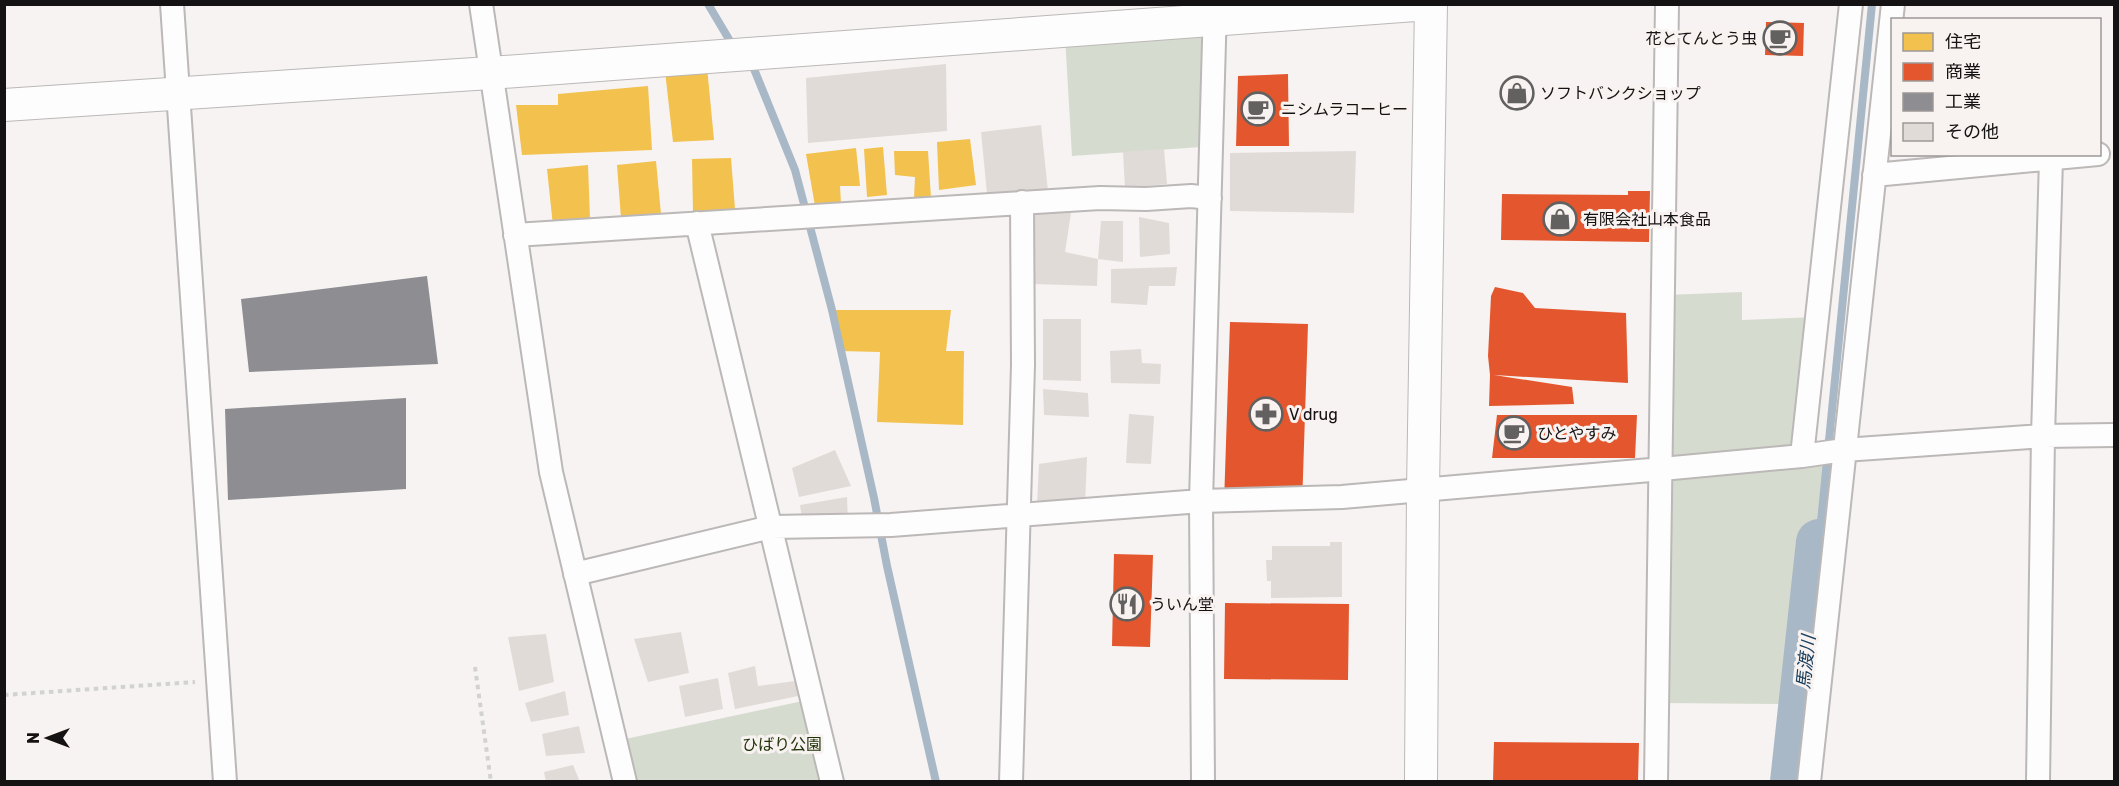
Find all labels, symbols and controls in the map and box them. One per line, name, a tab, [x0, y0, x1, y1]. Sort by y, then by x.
legend	[1891, 18, 2101, 156]
cafe icon: 花とてんとう虫	[1762, 20, 1798, 56]
place label: 花とてんとう虫	[1645, 29, 1757, 48]
text: 住宅	[1945, 31, 1981, 53]
text: 商業	[1945, 61, 1981, 83]
shop icon: ソフトバンクショップ	[1499, 75, 1535, 111]
place label: ソフトバンクショップ	[1540, 84, 1701, 103]
cafe icon: ニシムラコーヒー	[1240, 91, 1276, 127]
text: 工業	[1945, 91, 1981, 113]
place label: ニシムラコーヒー	[1281, 100, 1408, 119]
text: その他	[1945, 121, 1999, 143]
shop icon: 有限会社山本食品	[1542, 201, 1578, 237]
place label: 有限会社山本食品	[1583, 210, 1711, 229]
pharmacy icon: V drug	[1248, 396, 1284, 432]
place label: V drug	[1289, 405, 1338, 424]
cafe icon: ひとやすみ	[1496, 415, 1532, 451]
place label: ひとやすみ	[1537, 424, 1617, 443]
restaurant icon: ういん堂	[1109, 586, 1145, 622]
place label: ういん堂	[1150, 595, 1214, 614]
water label: 馬渡川	[1792, 632, 1820, 690]
north arrow	[18, 708, 78, 768]
text: N	[24, 732, 43, 744]
park label: ひばり公園	[742, 735, 822, 754]

